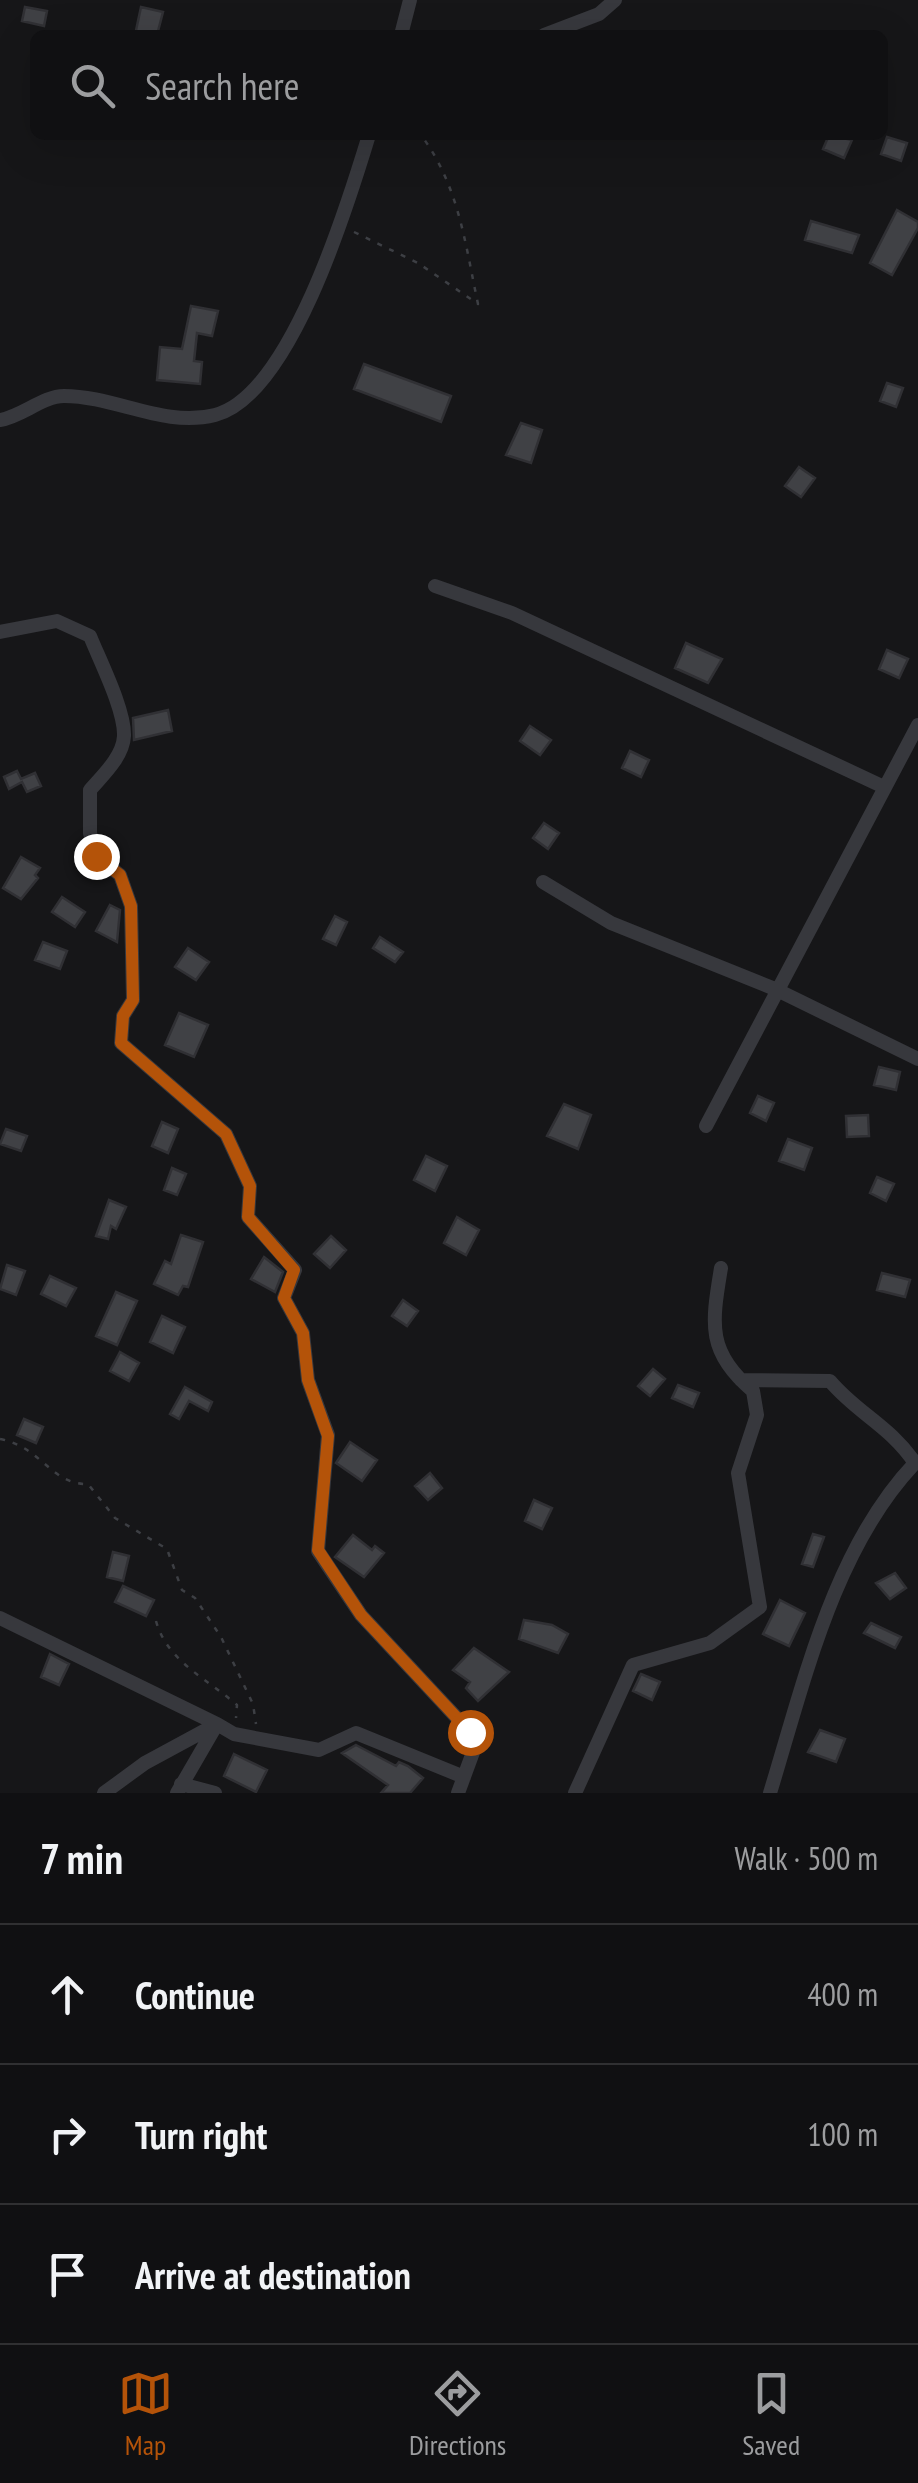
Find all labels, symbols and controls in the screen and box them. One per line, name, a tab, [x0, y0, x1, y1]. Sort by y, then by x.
search box	[30, 30, 888, 140]
icon: search	[65, 58, 120, 113]
text: Search here	[145, 61, 299, 110]
route end	[74, 834, 120, 880]
route start	[448, 1710, 494, 1756]
text: 7 min	[40, 1831, 123, 1886]
text: Walk · 500 m	[734, 1837, 878, 1879]
icon: ahead	[40, 1967, 95, 2022]
text: Continue	[135, 1970, 255, 2019]
text: 400 m	[807, 1973, 878, 2015]
icon: right	[40, 2107, 95, 2162]
text: Turn right	[135, 2110, 267, 2159]
text: 100 m	[807, 2113, 878, 2155]
icon: arrive	[40, 2247, 95, 2302]
text: Arrive at destination	[135, 2250, 411, 2299]
tab: Map	[118, 2366, 173, 2463]
tab: Directions	[409, 2366, 506, 2463]
tab: Saved	[742, 2366, 800, 2463]

